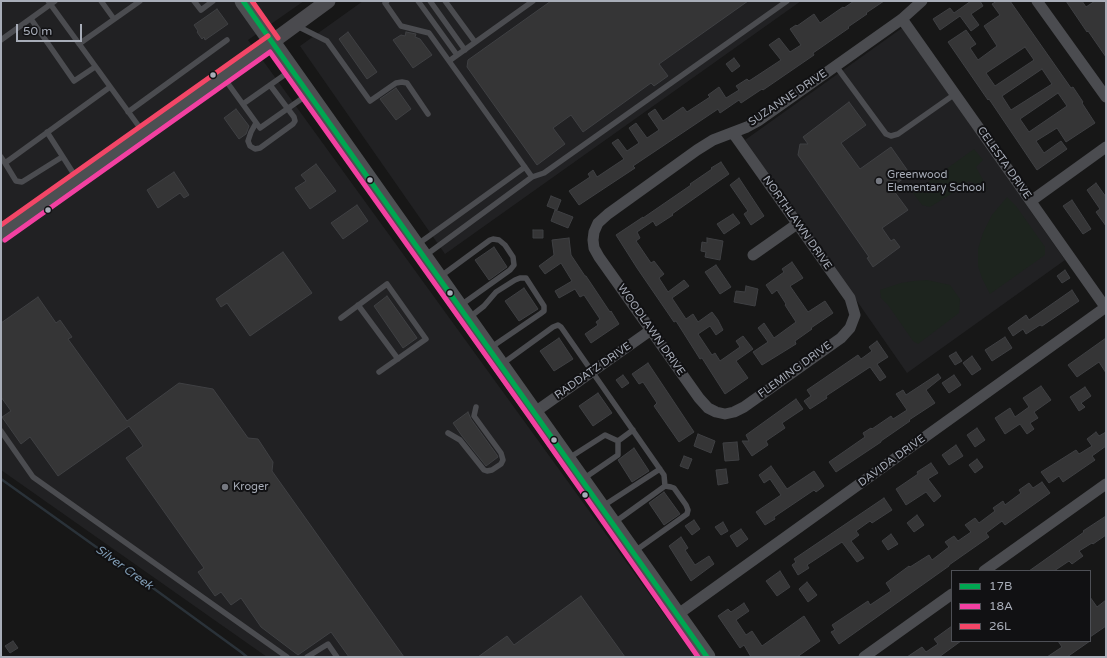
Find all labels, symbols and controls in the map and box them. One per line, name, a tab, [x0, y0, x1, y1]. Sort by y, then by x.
scale bar	[18, 16, 84, 42]
text: 50 m	[23, 24, 52, 38]
street label: SUZANNE DRIVE	[746, 67, 830, 129]
unlabelled marker	[208, 70, 218, 80]
street label: CELESTA DRIVE	[974, 124, 1034, 202]
place label: Greenwood Elementary School	[887, 168, 985, 194]
street label: NORTHLAWN DRIVE	[760, 173, 834, 273]
unlabelled marker	[365, 175, 375, 185]
marker: Greenwood Elementary School	[874, 176, 884, 186]
unlabelled marker	[43, 205, 53, 215]
street label: WOODLAWN DRIVE	[615, 282, 687, 378]
unlabelled marker	[445, 288, 455, 298]
street label: FLEMING DRIVE	[756, 339, 834, 401]
street label: RADDATZ DRIVE	[552, 340, 634, 402]
street label: DAVIDA DRIVE	[856, 432, 928, 490]
unlabelled marker	[549, 435, 559, 445]
place label: Kroger	[233, 480, 268, 494]
marker: Kroger	[220, 482, 230, 492]
unlabelled marker	[580, 490, 590, 500]
water label: Silver Creek	[93, 543, 155, 593]
legend	[951, 570, 1091, 642]
text: 17B	[989, 579, 1012, 593]
text: 18A	[989, 599, 1013, 613]
text: 26L	[989, 619, 1011, 633]

